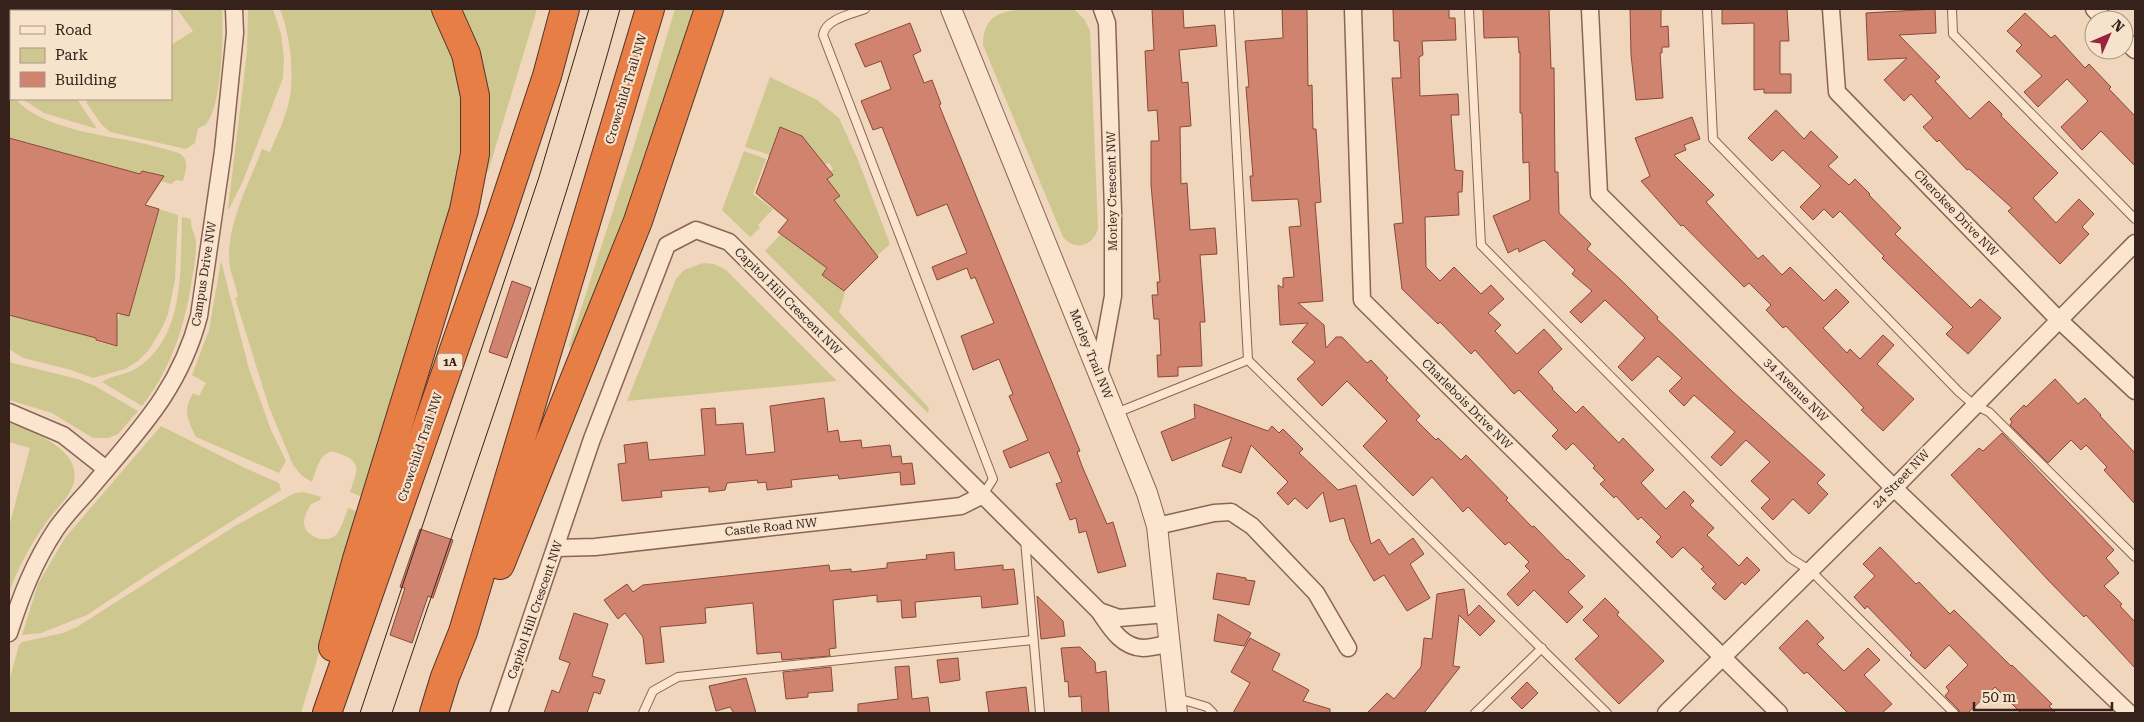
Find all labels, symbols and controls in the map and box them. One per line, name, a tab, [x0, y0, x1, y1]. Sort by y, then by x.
legend	[10, 10, 172, 100]
north arrow	[2084, 10, 2134, 60]
text: N	[2109, 16, 2128, 35]
text: Road	[55, 21, 92, 39]
street label: Crowchild Trail NW	[603, 31, 650, 146]
text: Park	[55, 46, 89, 64]
text: Building	[55, 71, 117, 89]
street label: Morley Crescent NW	[1104, 130, 1120, 251]
street label: Cherokee Drive NW	[1911, 167, 2001, 260]
street label: Campus Drive NW	[189, 220, 219, 328]
street label: Capitol Hill Crescent NW	[732, 245, 845, 358]
street label: Morley Trail NW	[1067, 307, 1116, 402]
road number: 1A	[438, 354, 462, 371]
street label: 34 Avenue NW	[1761, 355, 1831, 425]
street label: Charlebois Drive NW	[1419, 356, 1516, 453]
street label: Crowchild Trail NW	[395, 390, 446, 503]
street label: 24 Street NW	[1870, 446, 1933, 511]
street label: Castle Road NW	[724, 515, 819, 539]
street label: Capitol Hill Crescent NW	[505, 538, 566, 681]
scale bar	[1974, 680, 2112, 712]
text: 50 m	[1982, 688, 2017, 706]

